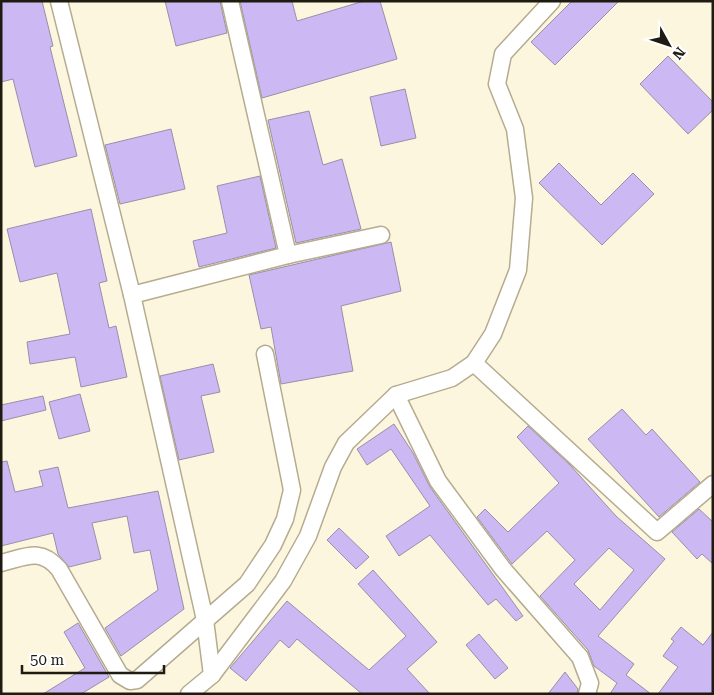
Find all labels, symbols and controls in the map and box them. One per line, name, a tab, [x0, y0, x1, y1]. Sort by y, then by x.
north arrow	[644, 20, 694, 70]
text: N	[669, 44, 689, 63]
scale bar	[22, 642, 165, 674]
text: 50 m	[30, 651, 65, 669]

